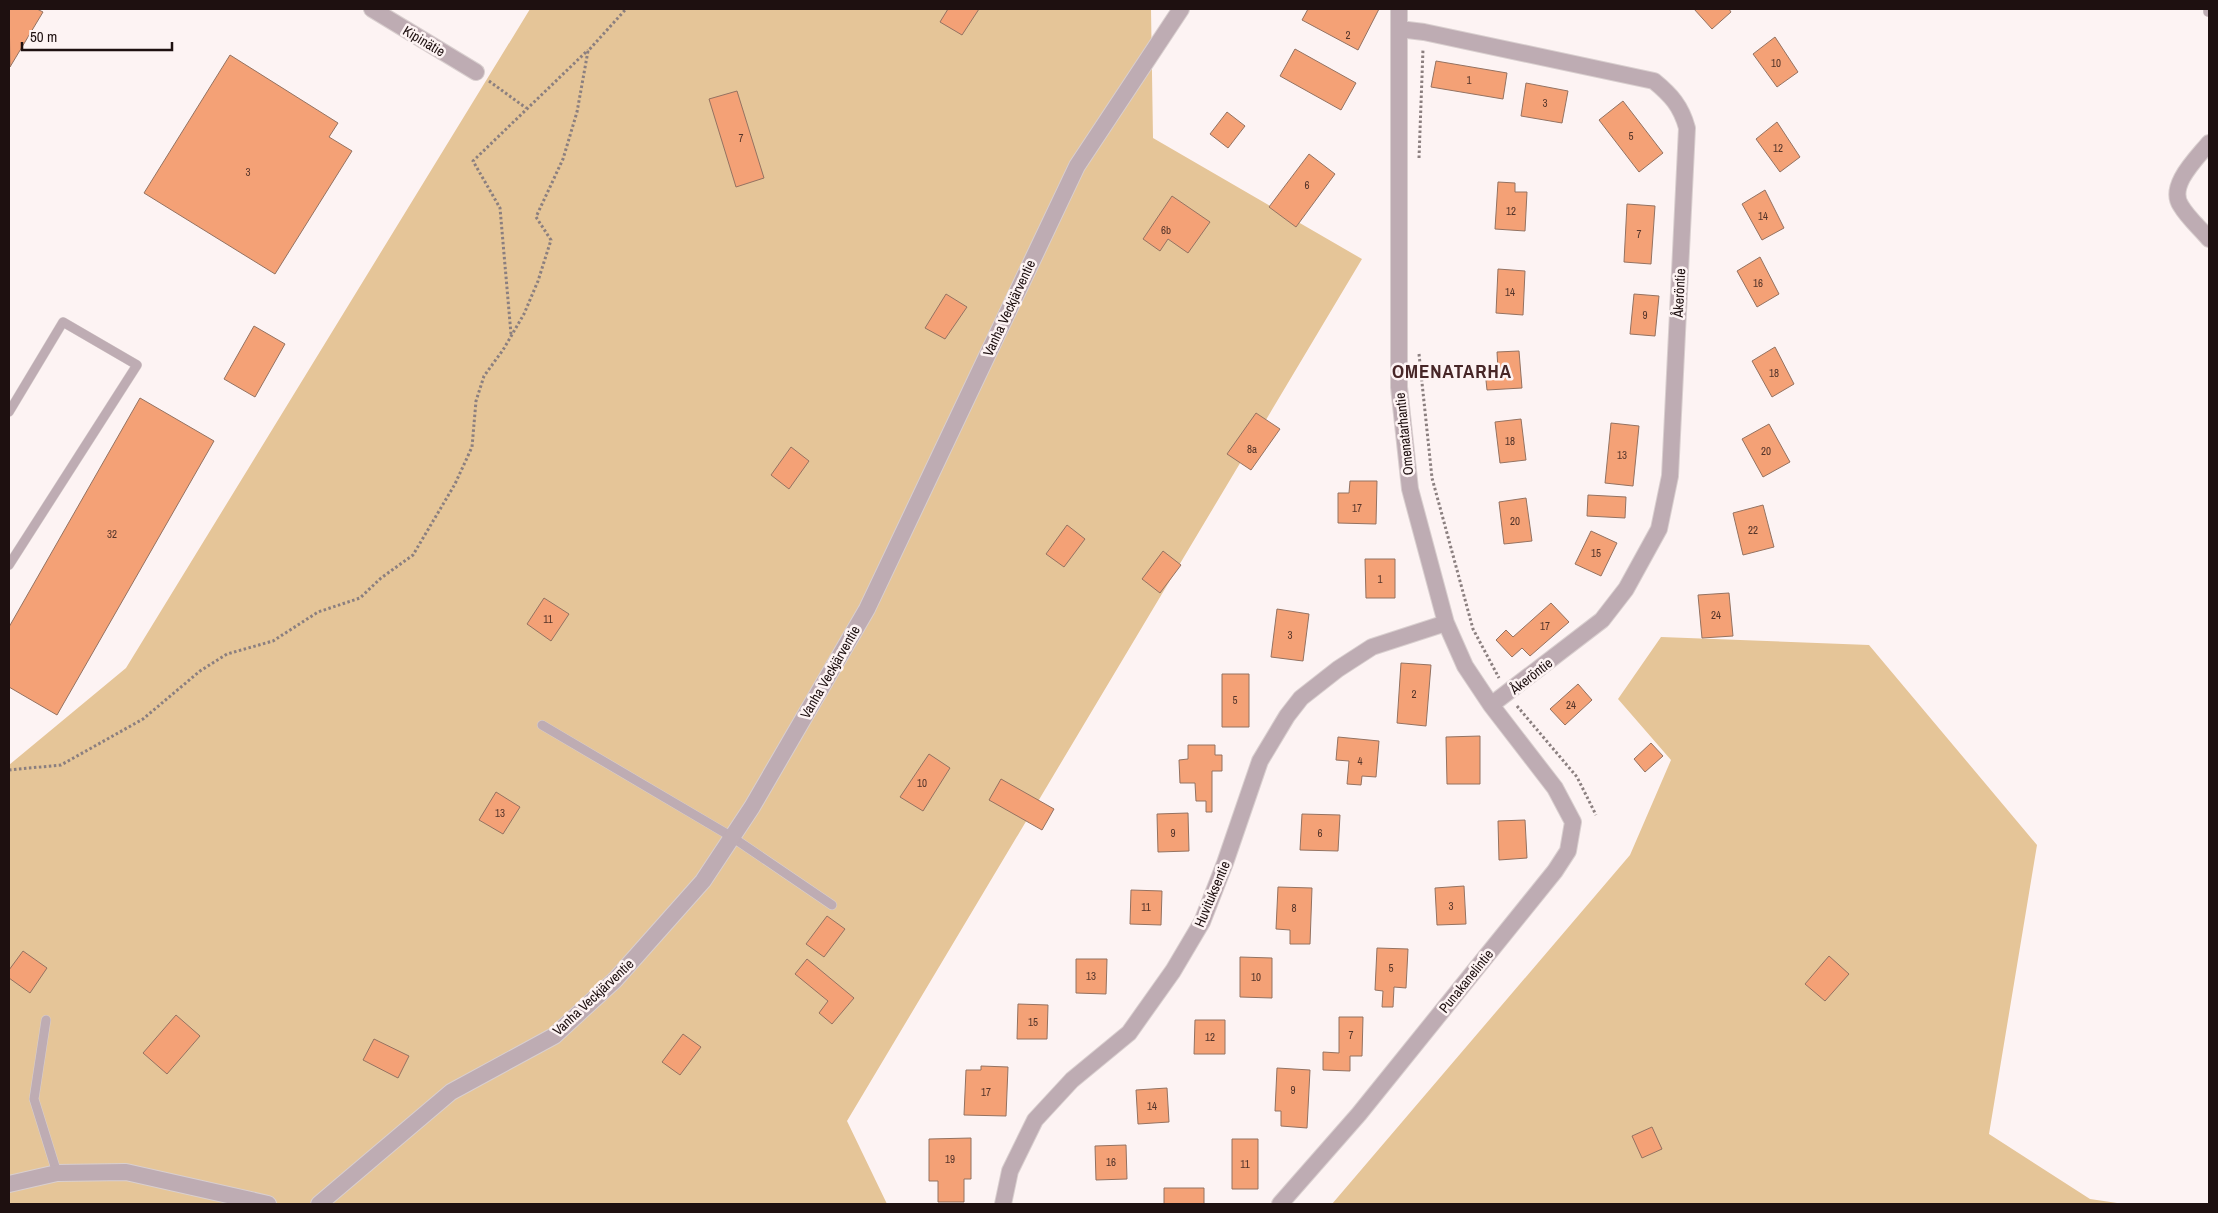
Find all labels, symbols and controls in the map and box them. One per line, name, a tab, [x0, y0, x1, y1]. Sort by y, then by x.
scale bar	[22, 20, 172, 52]
street label: Kipinätie	[400, 21, 448, 61]
text: 50 m	[30, 26, 57, 47]
house number: 2	[1345, 28, 1351, 42]
house number: 10	[1771, 56, 1781, 70]
house number: 1	[1466, 73, 1472, 87]
house number: 3	[1542, 96, 1548, 110]
house number: 5	[1628, 129, 1634, 143]
house number: 7	[738, 131, 744, 145]
house number: 12	[1773, 141, 1783, 155]
house number: 3	[245, 165, 251, 179]
house number: 6	[1304, 178, 1310, 192]
house number: 12	[1506, 204, 1516, 218]
house number: 14	[1758, 209, 1768, 223]
house number: 6b	[1161, 223, 1171, 237]
house number: 7	[1636, 227, 1642, 241]
street label: Vanha Veckjärventie	[979, 257, 1039, 359]
street label: Åkeröntie	[1669, 268, 1689, 319]
house number: 16	[1753, 276, 1763, 290]
house number: 14	[1505, 285, 1515, 299]
house number: 9	[1642, 308, 1648, 322]
district label: OMENATARHA	[1392, 358, 1512, 384]
house number: 18	[1769, 366, 1779, 380]
street label: Omenatarhantie	[1391, 392, 1417, 476]
house number: 18	[1505, 434, 1515, 448]
house number: 8a	[1247, 442, 1257, 456]
house number: 20	[1761, 444, 1771, 458]
house number: 13	[1617, 448, 1627, 462]
house number: 17	[1352, 501, 1362, 515]
house number: 20	[1510, 514, 1520, 528]
house number: 22	[1748, 523, 1758, 537]
house number: 32	[107, 527, 117, 541]
house number: 15	[1591, 546, 1601, 560]
house number: 1	[1377, 572, 1383, 586]
house number: 24	[1711, 608, 1721, 622]
house number: 11	[543, 612, 553, 626]
house number: 17	[1540, 619, 1550, 633]
street label: Vanha Veckjärventie	[796, 622, 864, 722]
house number: 3	[1287, 628, 1293, 642]
street label: Åkeröntie	[1505, 654, 1556, 699]
house number: 2	[1411, 687, 1417, 701]
house number: 5	[1232, 693, 1238, 707]
house number: 24	[1566, 698, 1576, 712]
house number: 4	[1357, 754, 1363, 768]
house number: 10	[917, 776, 927, 790]
house number: 13	[495, 806, 505, 820]
house number: 9	[1170, 826, 1176, 840]
house number: 6	[1317, 826, 1323, 840]
street label: Huvituksentie	[1190, 858, 1234, 930]
house number: 3	[1448, 899, 1454, 913]
house number: 11	[1141, 900, 1151, 914]
house number: 8	[1291, 901, 1297, 915]
street label: Punakanelintie	[1435, 946, 1497, 1016]
street label: Vanha Veckjärventie	[549, 955, 637, 1039]
house number: 5	[1388, 961, 1394, 975]
house number: 13	[1086, 969, 1096, 983]
house number: 10	[1251, 970, 1261, 984]
house number: 15	[1028, 1015, 1038, 1029]
house number: 7	[1348, 1028, 1354, 1042]
house number: 12	[1205, 1030, 1215, 1044]
house number: 9	[1290, 1083, 1296, 1097]
house number: 17	[981, 1085, 991, 1099]
house number: 14	[1147, 1099, 1157, 1113]
house number: 19	[945, 1152, 955, 1166]
house number: 16	[1106, 1155, 1116, 1169]
house number: 11	[1240, 1157, 1250, 1171]

